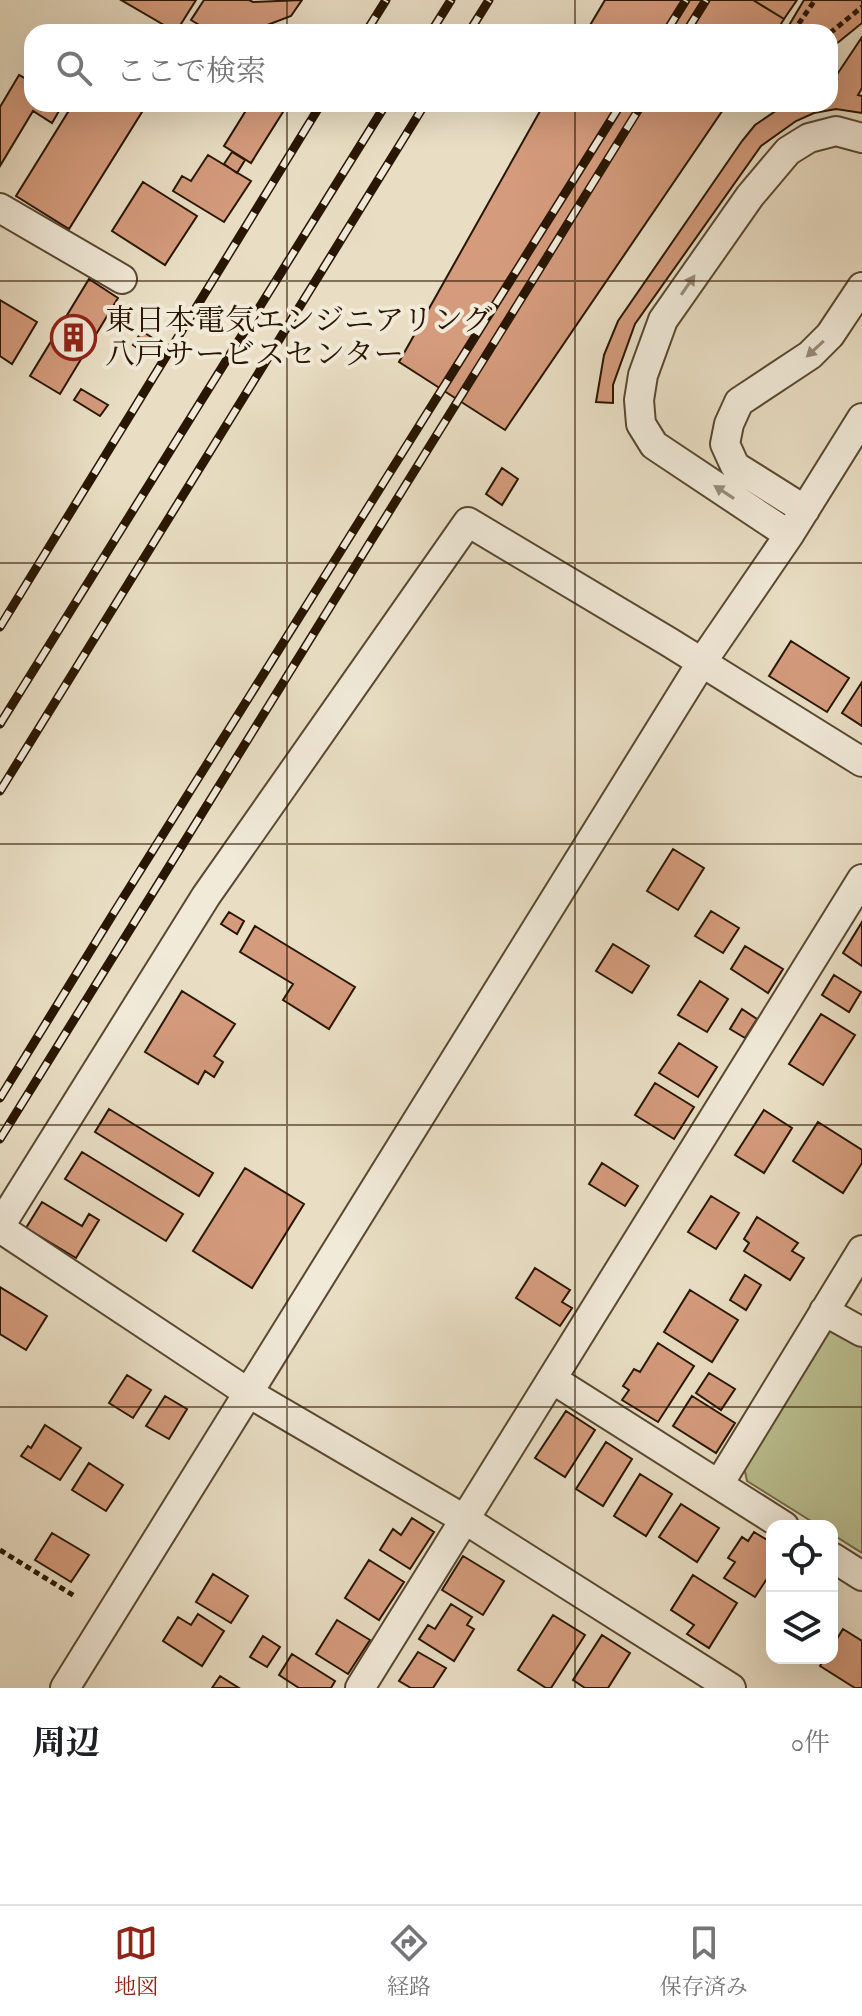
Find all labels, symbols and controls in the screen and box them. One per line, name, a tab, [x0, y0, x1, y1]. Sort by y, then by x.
search box	[24, 24, 838, 112]
icon: search	[52, 46, 96, 90]
text: ここで検索	[116, 53, 266, 90]
one-way arrow	[680, 274, 695, 295]
place label: 東日本電気エンジニアリング 八戸サービスセンター	[105, 302, 492, 373]
building icon: 東日本電気エンジニアリング 八戸サービスセンター	[50, 313, 98, 361]
one-way arrow	[806, 340, 825, 358]
one-way arrow	[713, 485, 735, 499]
map controls	[766, 1520, 838, 1664]
button: locate	[766, 1520, 838, 1592]
button: layers	[766, 1592, 838, 1664]
text: 周辺	[32, 1722, 100, 1765]
text: 0件	[791, 1727, 830, 1759]
tab: 地図	[114, 1921, 158, 2001]
tab: 経路	[387, 1921, 431, 2001]
tab: 保存済み	[660, 1921, 748, 2001]

